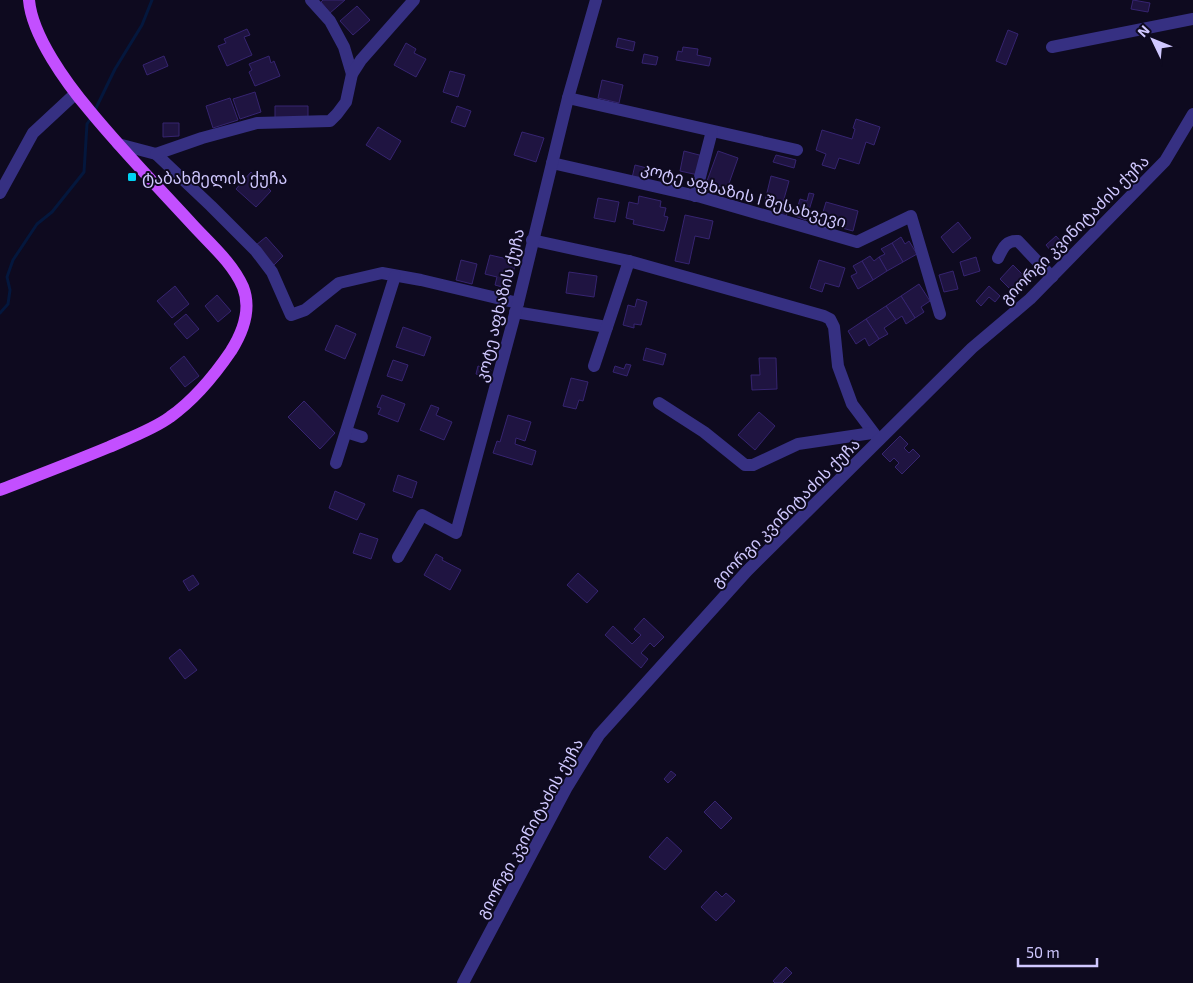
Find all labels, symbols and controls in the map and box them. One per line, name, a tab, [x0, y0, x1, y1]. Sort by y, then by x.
north arrow	[1128, 15, 1178, 65]
text: N	[1133, 21, 1153, 40]
street label: გიორგი კვინიტაძის ქუჩა	[996, 151, 1153, 308]
street label: კოტე აფხაზის I შესახვევი	[639, 157, 849, 232]
place label: ტაბახმელის ქუჩა	[142, 168, 287, 189]
marker: ტაბახმელის ქუჩა	[126, 171, 138, 183]
street label: კოტე აფხაზის ქუჩა	[471, 226, 528, 384]
street label: გიორგი კვინიტაძის ქუჩა	[707, 434, 864, 591]
street label: გიორგი კვინიტაძის ქუჩა	[472, 735, 587, 922]
scale bar	[1018, 936, 1097, 968]
text: 50 m	[1026, 943, 1060, 961]

